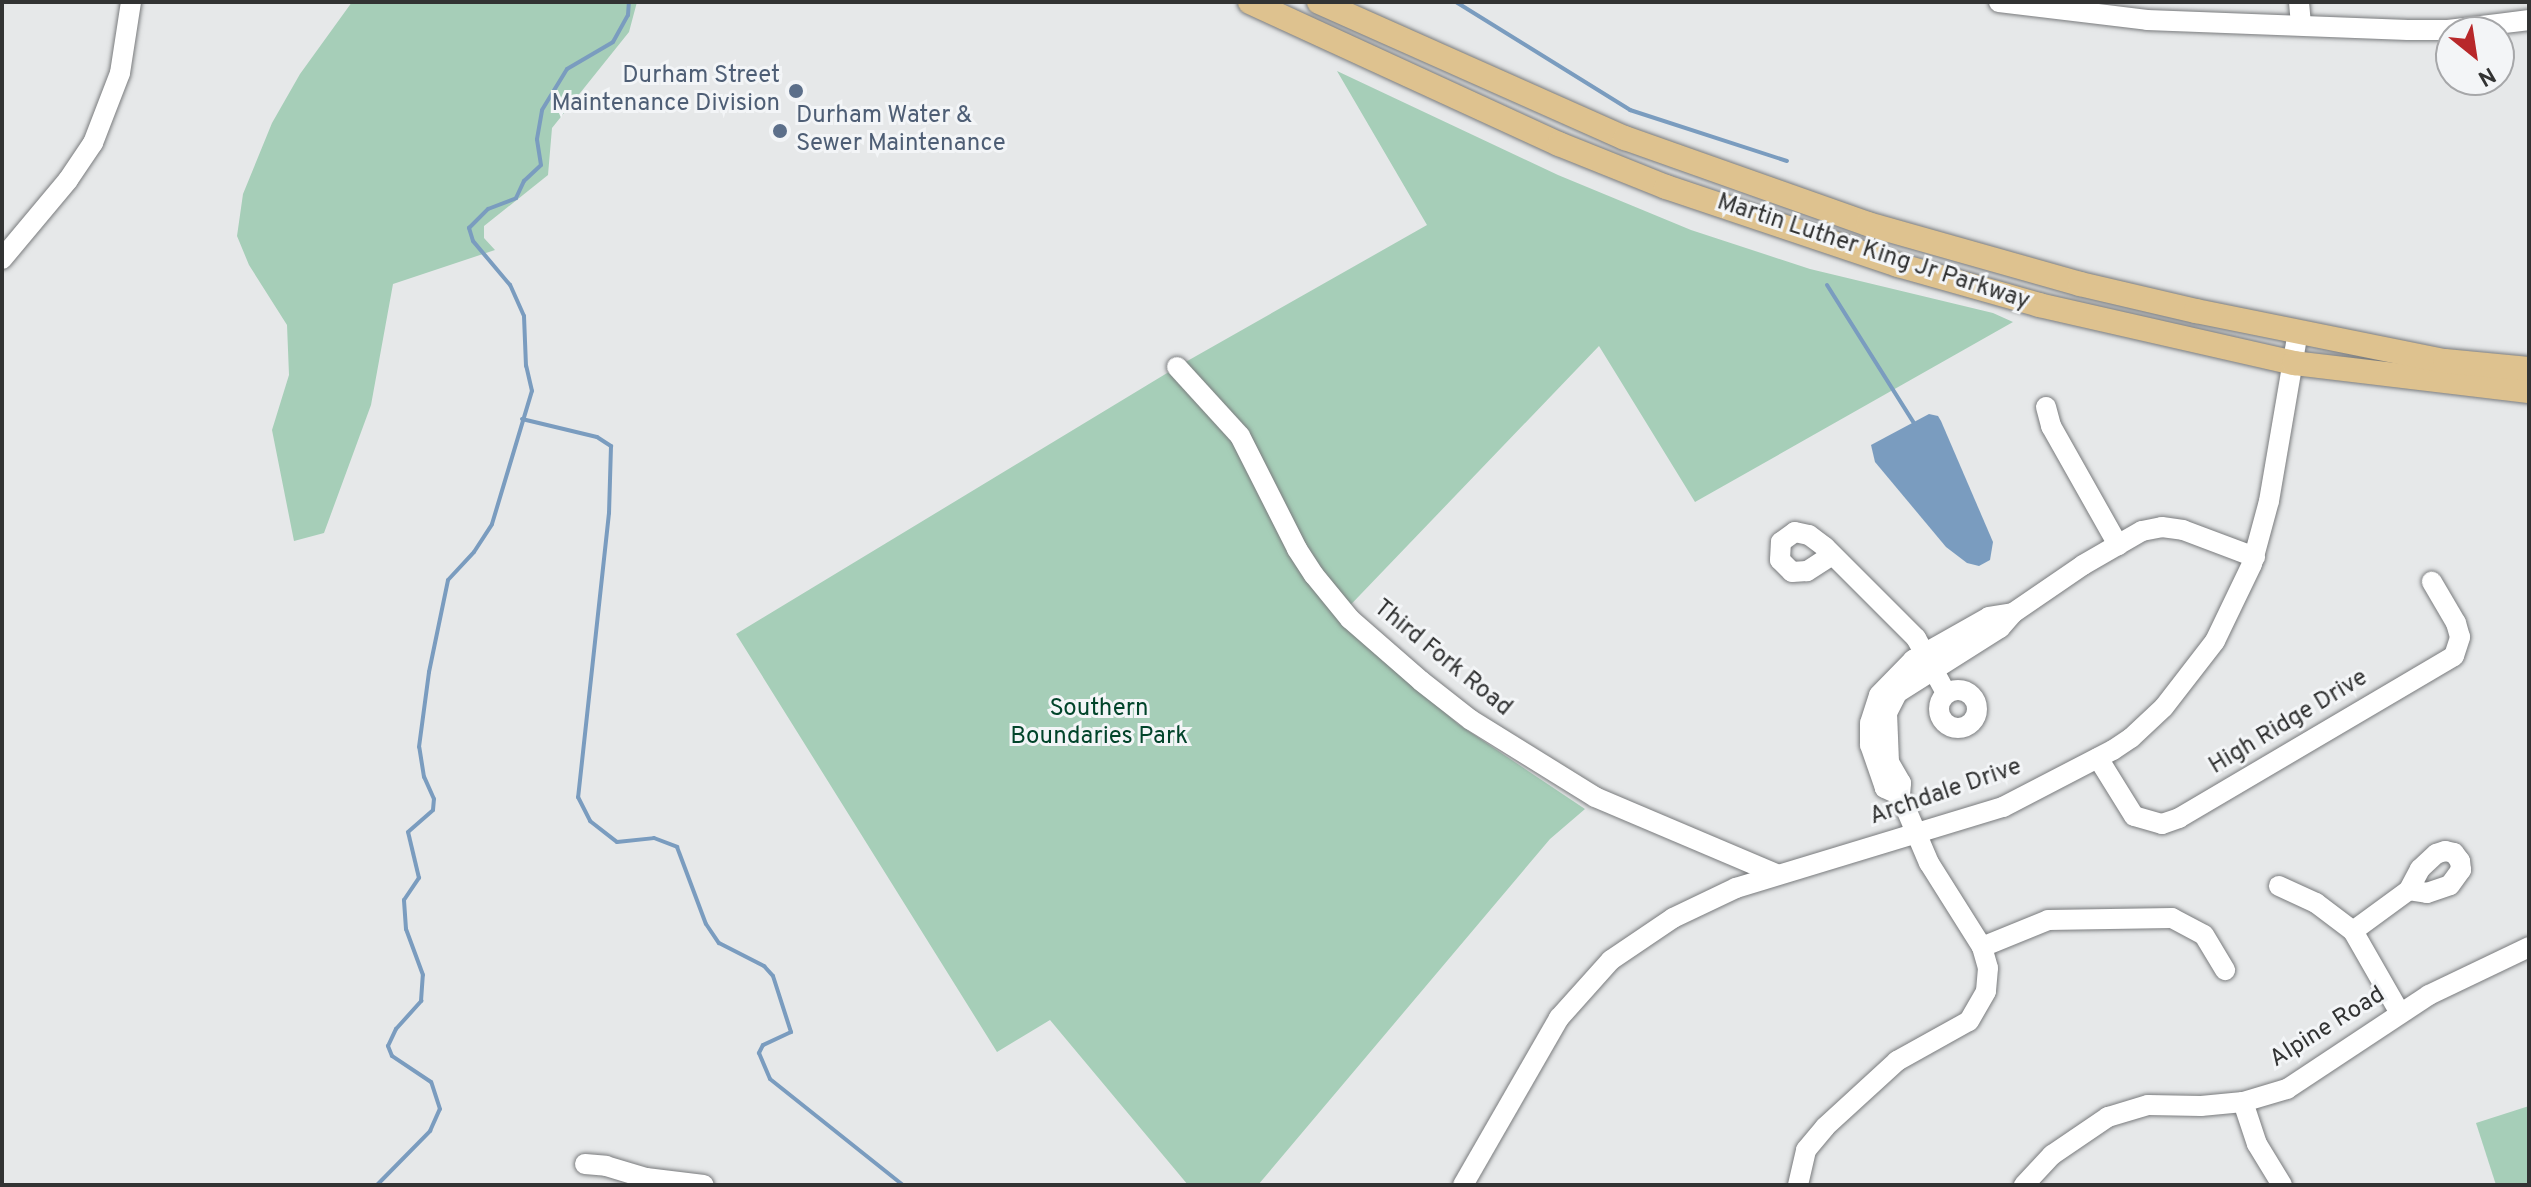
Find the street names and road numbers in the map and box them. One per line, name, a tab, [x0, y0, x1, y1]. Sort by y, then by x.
street label: Martin Luther King Jr Parkway	[1713, 189, 2033, 317]
street label: Third Fork Road	[1367, 594, 1517, 724]
street label: High Ridge Drive	[2204, 664, 2374, 782]
street label: Archdale Drive	[1866, 754, 2026, 832]
street label: Alpine Road	[2265, 981, 2391, 1075]

